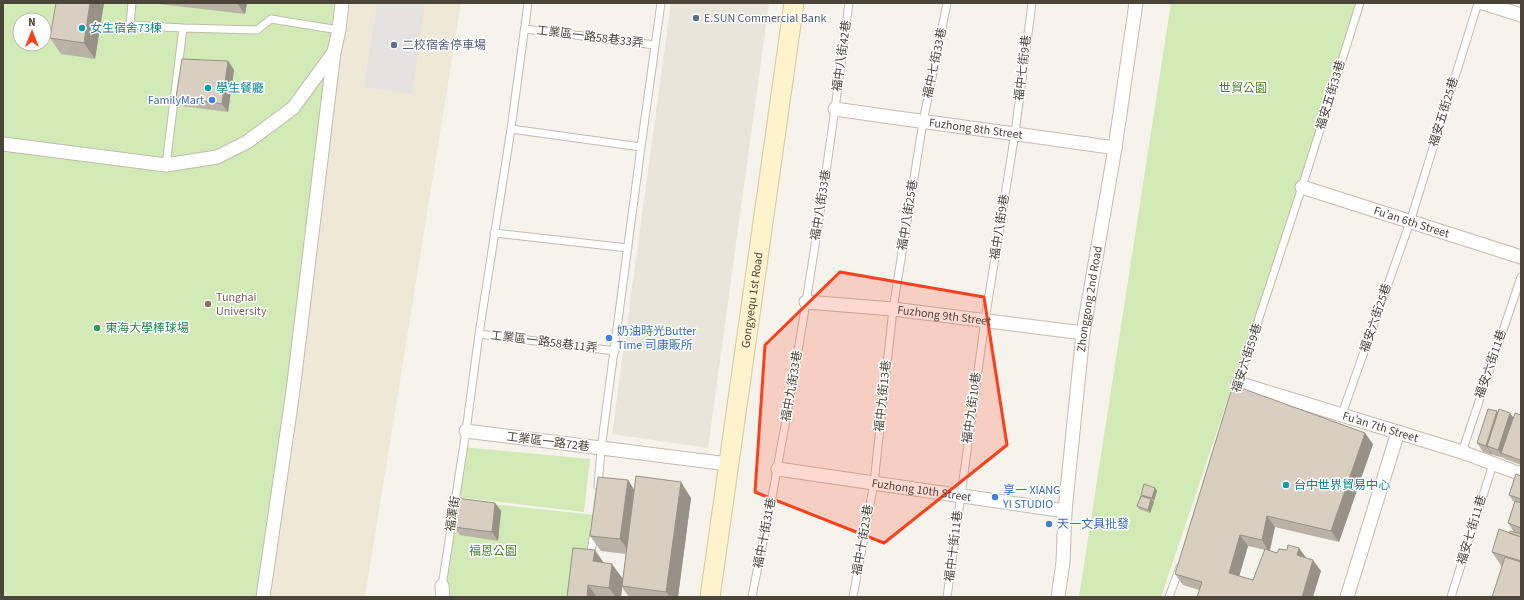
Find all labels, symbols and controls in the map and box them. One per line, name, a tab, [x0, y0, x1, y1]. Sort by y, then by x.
place label: E.SUN Commercial Bank	[704, 10, 826, 27]
north arrow	[12, 12, 52, 52]
marker: E.SUN Commercial Bank	[691, 13, 701, 23]
text: N	[28, 15, 36, 30]
street label: 福中八街42巷	[829, 19, 855, 93]
place label: 女生宿舍73棟	[90, 20, 162, 37]
street label: 工業區一路58巷33弄	[535, 22, 645, 52]
marker: 女生宿舍73棟	[77, 23, 87, 33]
street label: 福中七街33巷	[919, 26, 951, 100]
street label: 福中七街9巷	[1011, 34, 1035, 102]
place label: 二校宿舍停車場	[402, 37, 486, 54]
marker: 二校宿舍停車場	[389, 40, 399, 50]
street label: 福安五街33巷	[1312, 58, 1350, 132]
street label: 福安五街25巷	[1425, 75, 1463, 149]
place label: 學生餐廳	[216, 80, 264, 97]
park label: 世貿公園	[1219, 80, 1267, 97]
marker: 學生餐廳	[203, 83, 213, 93]
place label: FamilyMart	[148, 92, 204, 109]
marker: FamilyMart	[207, 95, 217, 105]
street label: Fuzhong 8th Street	[928, 114, 1024, 143]
street label: 福中八街33巷	[807, 168, 835, 242]
street label: 福中八街25巷	[894, 178, 922, 252]
street label: 福中八街9巷	[986, 193, 1014, 261]
street label: Fu’an 6th Street	[1372, 202, 1452, 242]
street label: Zhonggong 2nd Road	[1073, 245, 1106, 353]
street label: Gongyequ 1st Road	[737, 251, 767, 349]
street label: 福安六街25巷	[1356, 281, 1396, 355]
place label: Tunghai University	[216, 289, 267, 320]
marker: Tunghai University	[203, 299, 213, 309]
street label: Fuzhong 9th Street	[896, 301, 992, 330]
place label: 東海大學棒球場	[105, 320, 189, 337]
street label: 福安六街59巷	[1228, 321, 1266, 395]
marker: 東海大學棒球場	[92, 323, 102, 333]
place label: 奶油時光Butter Time 司康販所	[617, 323, 697, 354]
street label: 工業區一路58巷11弄	[489, 327, 599, 357]
street label: 福安六街11巷	[1471, 327, 1511, 401]
marker: 奶油時光Butter Time 司康販所	[604, 333, 614, 343]
street label: 福中九街33巷	[777, 349, 807, 423]
street label: 福中九街13巷	[871, 359, 895, 433]
street label: 福中九街10巷	[959, 371, 985, 445]
street label: Fu’an 7th Street	[1340, 407, 1420, 447]
street label: 工業區一路72巷	[505, 428, 591, 456]
street label: Fuzhong 10th Street	[871, 474, 972, 506]
place label: 台中世界貿易中心	[1294, 477, 1390, 494]
marker: 台中世界貿易中心	[1281, 480, 1291, 490]
place label: 享一 XIANG YI STUDIO	[1002, 482, 1060, 513]
marker: 享一 XIANG YI STUDIO	[990, 492, 1000, 502]
street label: 福安七街11巷	[1453, 493, 1491, 567]
street label: 福澤街	[442, 495, 464, 533]
street label: 福中十街31巷	[750, 496, 780, 570]
street label: 福中十街23巷	[848, 503, 878, 577]
street label: 福中十街11巷	[941, 509, 967, 583]
place label: 天一文具批發	[1057, 516, 1129, 533]
marker: 天一文具批發	[1044, 519, 1054, 529]
park label: 福恩公園	[469, 543, 517, 560]

